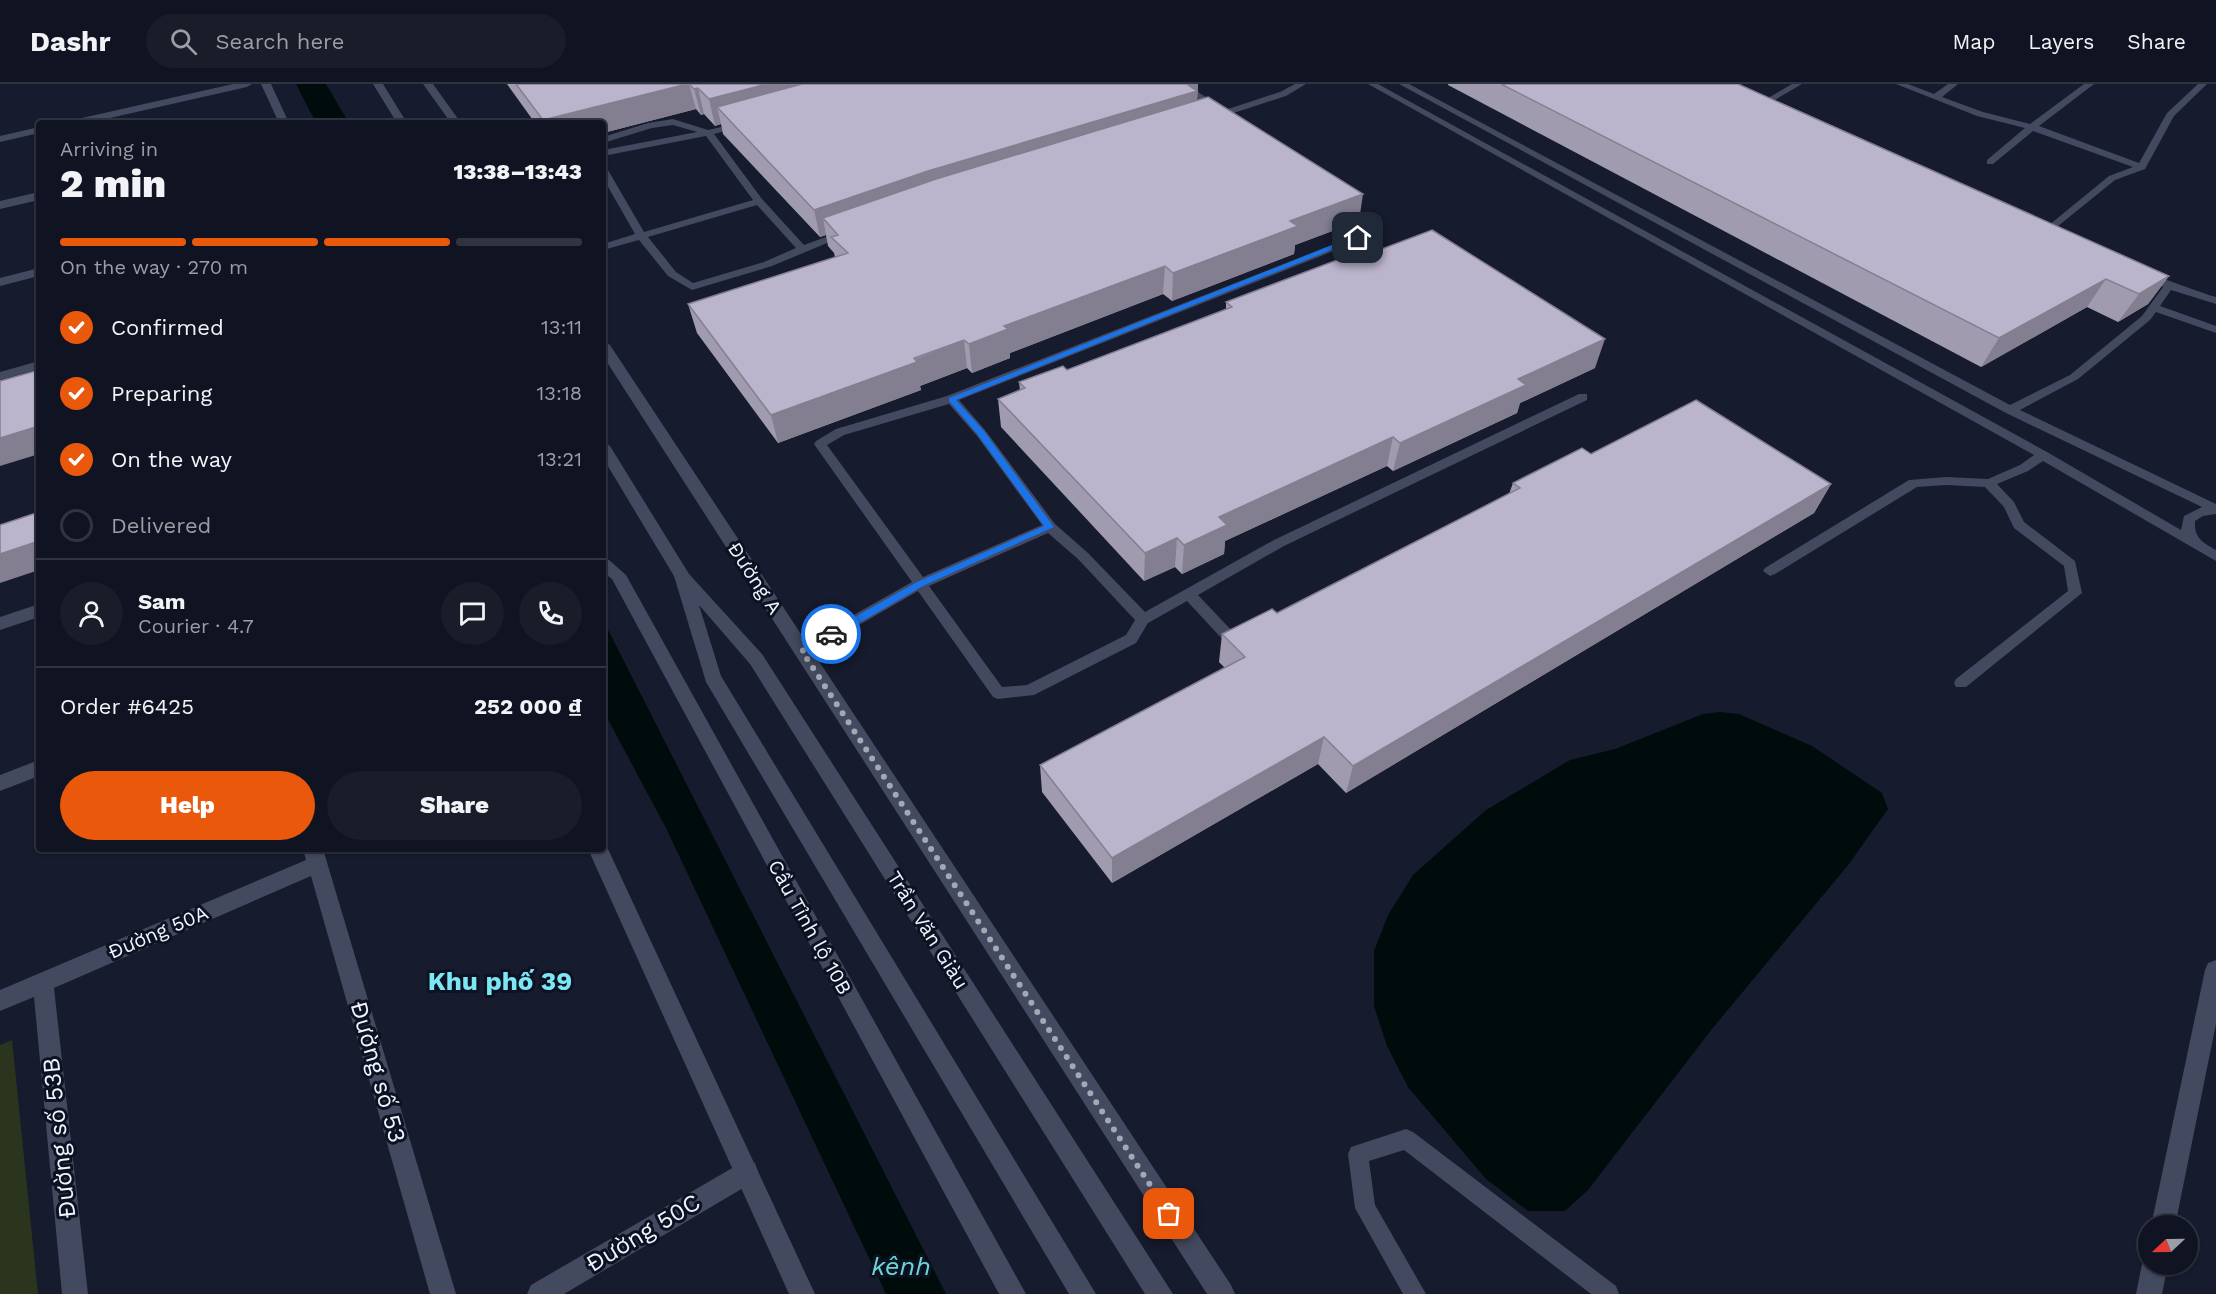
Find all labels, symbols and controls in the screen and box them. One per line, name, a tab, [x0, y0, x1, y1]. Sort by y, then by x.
search box	[146, 14, 566, 68]
text: Dashr	[30, 25, 110, 58]
icon: search	[167, 25, 200, 58]
text: Search here	[215, 29, 344, 54]
text: Map	[1952, 29, 1995, 54]
text: Layers	[2028, 29, 2094, 54]
text: Share	[2127, 29, 2186, 54]
text: Arriving in	[60, 137, 158, 161]
text: 13:38–13:43	[454, 159, 582, 184]
text: 2 min	[60, 161, 166, 206]
pin	[1332, 212, 1383, 263]
icon: home	[1341, 221, 1374, 254]
text: On the way · 270 m	[60, 255, 248, 279]
icon: check	[60, 311, 93, 344]
text: Confirmed	[111, 315, 224, 340]
text: 13:11	[541, 315, 582, 339]
icon: check	[60, 377, 93, 410]
text: Preparing	[111, 381, 212, 406]
text: 13:18	[537, 381, 582, 405]
icon: check	[60, 443, 93, 476]
text: On the way	[111, 447, 232, 472]
text: 13:21	[537, 447, 582, 471]
text: Delivered	[111, 513, 211, 538]
street label: Đường A	[723, 537, 787, 619]
button: person	[60, 582, 123, 645]
button: chat	[441, 582, 504, 645]
button: phone	[519, 582, 582, 645]
text: Sam	[138, 589, 186, 614]
courier	[801, 604, 861, 664]
text: Courier · 4.7	[138, 614, 254, 638]
icon: car	[815, 618, 848, 651]
text: Order #6425	[60, 694, 194, 719]
text: 252 000 ₫	[474, 694, 582, 719]
button: Help	[60, 771, 315, 840]
button: Share	[327, 771, 582, 840]
street label: Cầu Tỉnh lộ 10B	[763, 856, 857, 998]
street label: Trần Văn Giàu	[882, 867, 974, 993]
street label: Đường 50A	[104, 900, 212, 964]
district label: Khu phố 39	[428, 966, 572, 996]
street label: Đường số 53	[344, 998, 412, 1146]
street label: Đường số 53B	[37, 1056, 81, 1220]
street label: Đường 50C	[581, 1188, 705, 1278]
pin	[1143, 1188, 1194, 1239]
icon: bag	[1152, 1197, 1185, 1230]
north arrow	[2138, 1215, 2198, 1275]
map controls	[2138, 1215, 2198, 1275]
water label: kênh	[871, 1251, 931, 1281]

